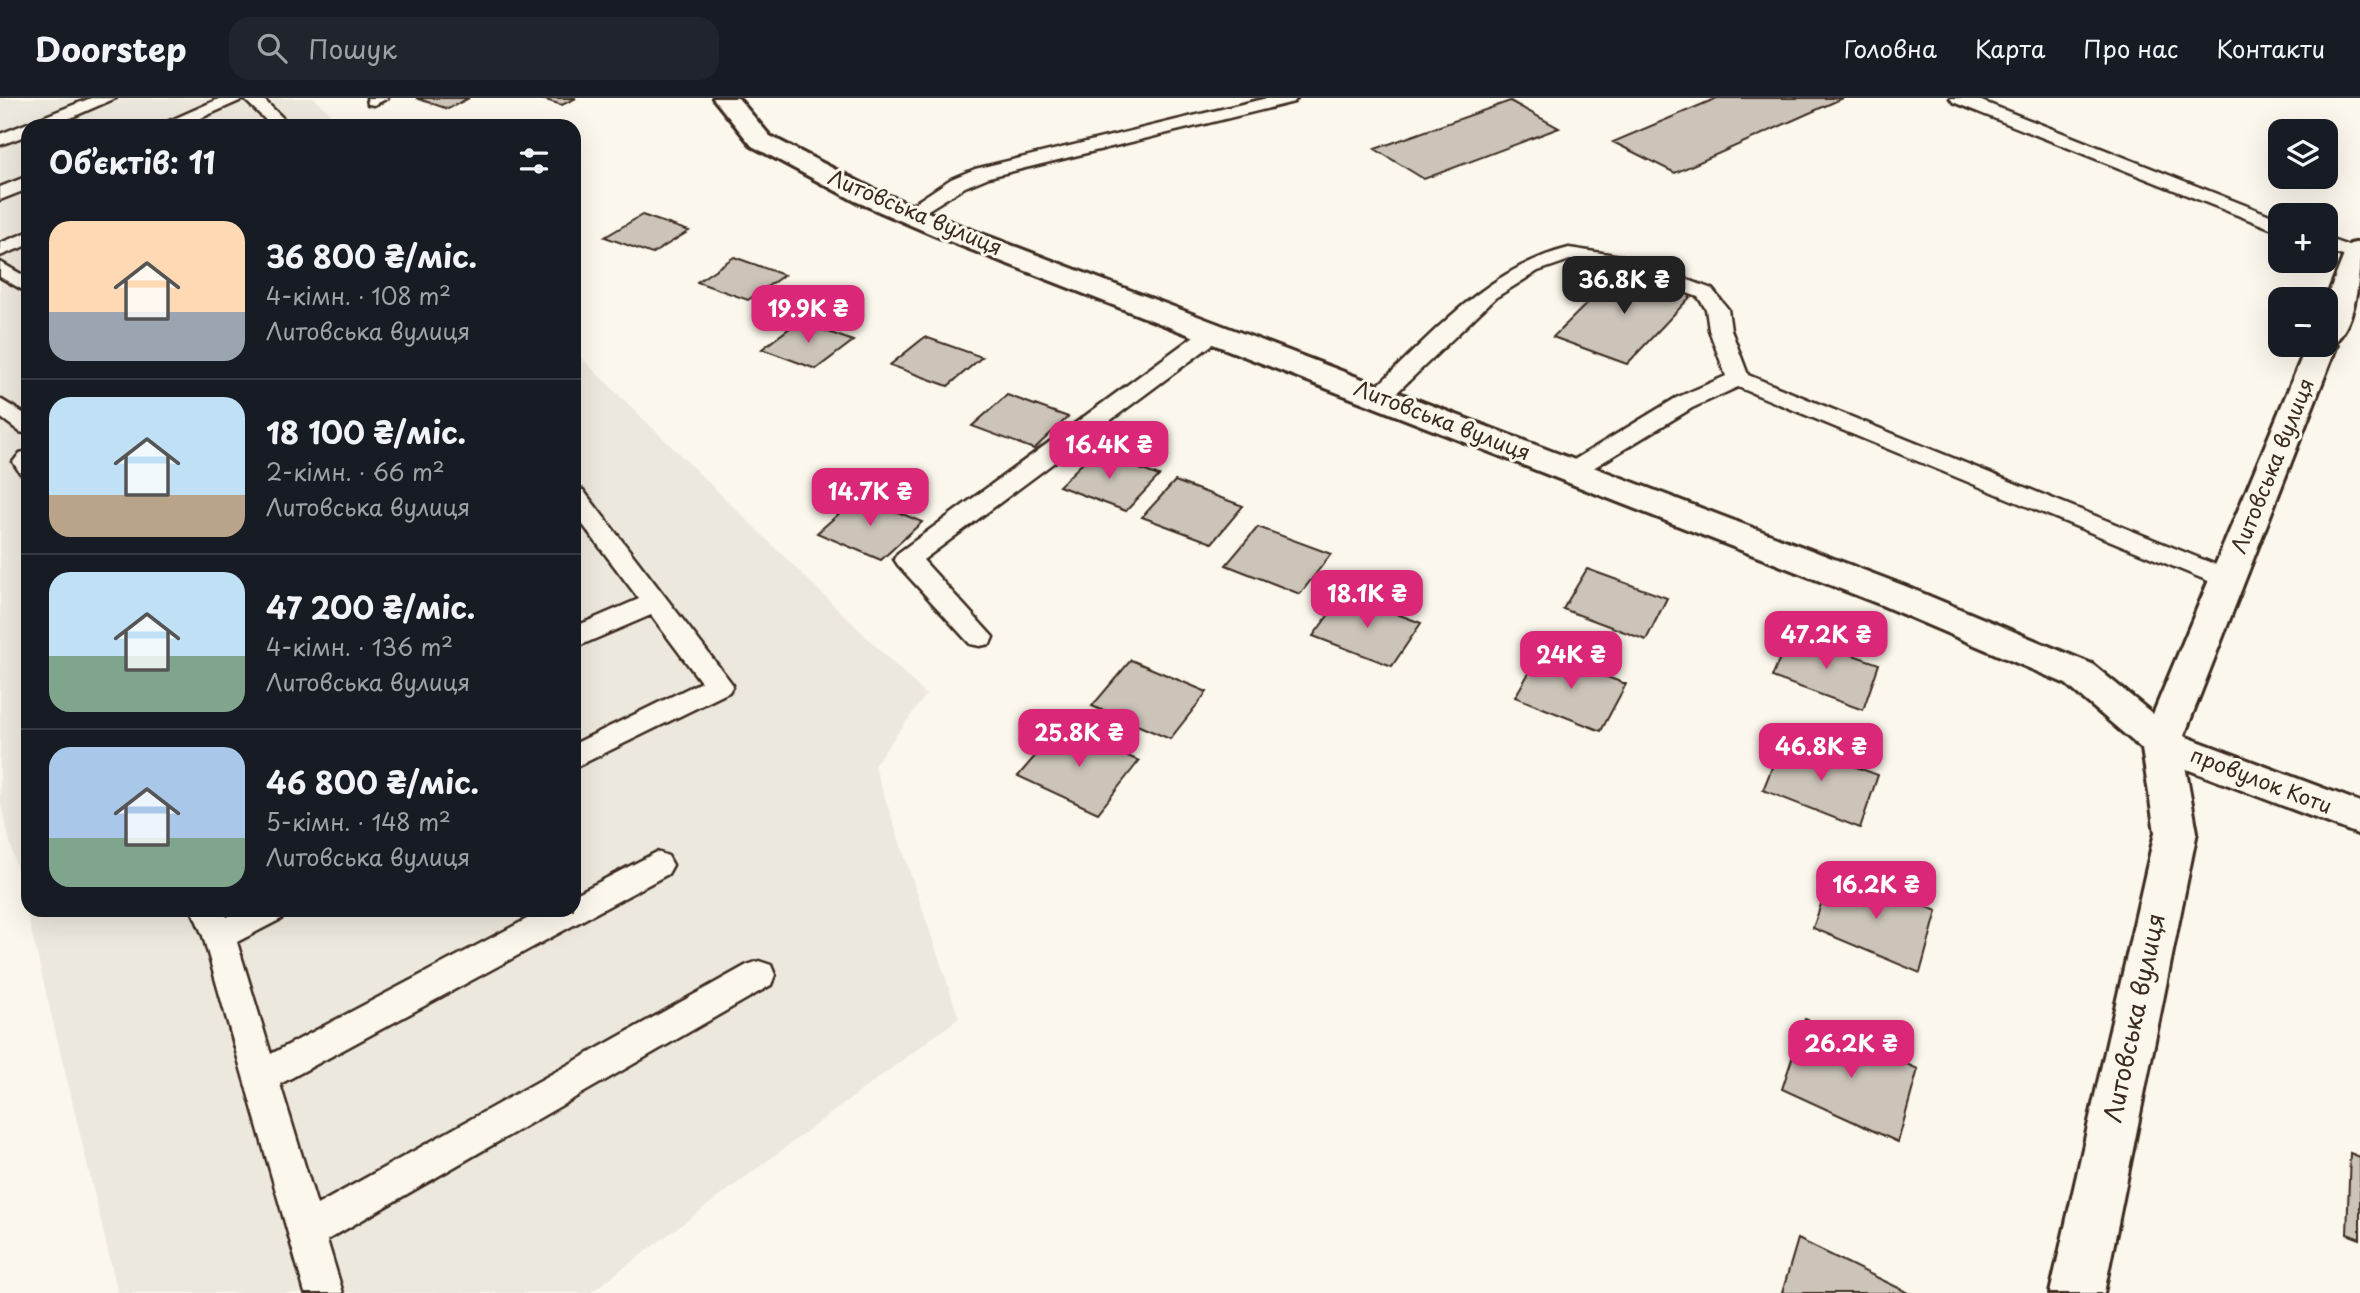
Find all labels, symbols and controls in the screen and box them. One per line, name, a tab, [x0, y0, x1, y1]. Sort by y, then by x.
search box	[229, 17, 719, 80]
text: Doorstep	[35, 23, 187, 73]
icon: search	[253, 29, 291, 67]
text: Пошук	[309, 29, 397, 68]
text: Головна	[1844, 30, 1937, 66]
text: Карта	[1975, 30, 2045, 66]
text: Про нас	[2083, 30, 2178, 66]
text: Контакти	[2216, 30, 2325, 66]
map controls	[2268, 119, 2338, 357]
button: layers	[2268, 119, 2338, 189]
text: Об’єктів: 11	[49, 139, 216, 184]
icon: filters	[515, 142, 553, 180]
street label: Литовська вулиця	[824, 160, 1008, 262]
button: +	[2268, 203, 2338, 273]
text: 36 800 ₴/міс.	[266, 233, 477, 278]
icon: home	[105, 249, 189, 333]
pin: 36.8K ₴	[1559, 256, 1689, 316]
text: 36.8K ₴	[1578, 261, 1670, 296]
text: 4-кімн. · 108 m²	[266, 278, 451, 313]
pin: 19.9K ₴	[743, 286, 873, 345]
button: −	[2268, 287, 2338, 357]
text: 19.9K ₴	[767, 290, 849, 325]
text: Литовська вулиця	[266, 313, 470, 348]
street label: Литовська вулиця	[1350, 371, 1535, 467]
street label: Литовська вулиця	[2221, 373, 2321, 558]
text: 18 100 ₴/міс.	[266, 409, 466, 454]
pin: 16.4K ₴	[1044, 422, 1174, 481]
icon: home	[105, 425, 189, 509]
text: 16.4K ₴	[1065, 426, 1153, 461]
text: 2-кімн. · 66 m²	[266, 454, 445, 489]
pin: 14.7K ₴	[805, 468, 935, 528]
text: 14.7K ₴	[828, 473, 912, 508]
text: Литовська вулиця	[266, 489, 470, 524]
pin: 18.1K ₴	[1302, 570, 1432, 630]
text: 18.1K ₴	[1327, 575, 1407, 610]
text: 47 200 ₴/міс.	[266, 584, 475, 629]
icon: home	[105, 600, 189, 684]
pin: 47.2K ₴	[1761, 612, 1891, 671]
text: 47.2K ₴	[1781, 616, 1872, 651]
text: 4-кімн. · 136 m²	[266, 629, 453, 664]
pin: 24K ₴	[1522, 632, 1620, 691]
text: 24K ₴	[1536, 636, 1606, 671]
text: Литовська вулиця	[266, 664, 470, 699]
pin: 25.8K ₴	[1014, 710, 1144, 769]
text: 25.8K ₴	[1034, 714, 1124, 749]
pin: 46.8K ₴	[1756, 724, 1886, 783]
text: 46.8K ₴	[1775, 728, 1867, 763]
street label: провулок Коти	[2186, 737, 2337, 821]
text: 46 800 ₴/міс.	[266, 759, 479, 804]
icon: home	[105, 775, 189, 859]
text: 5-кімн. · 148 m²	[266, 804, 451, 839]
text: Литовська вулиця	[266, 839, 470, 874]
pin: 16.2K ₴	[1811, 862, 1941, 921]
text: 16.2K ₴	[1832, 866, 1920, 901]
street label: Литовська вулиця	[2093, 910, 2173, 1126]
pin: 26.2K ₴	[1786, 1020, 1916, 1080]
text: 26.2K ₴	[1804, 1025, 1898, 1060]

